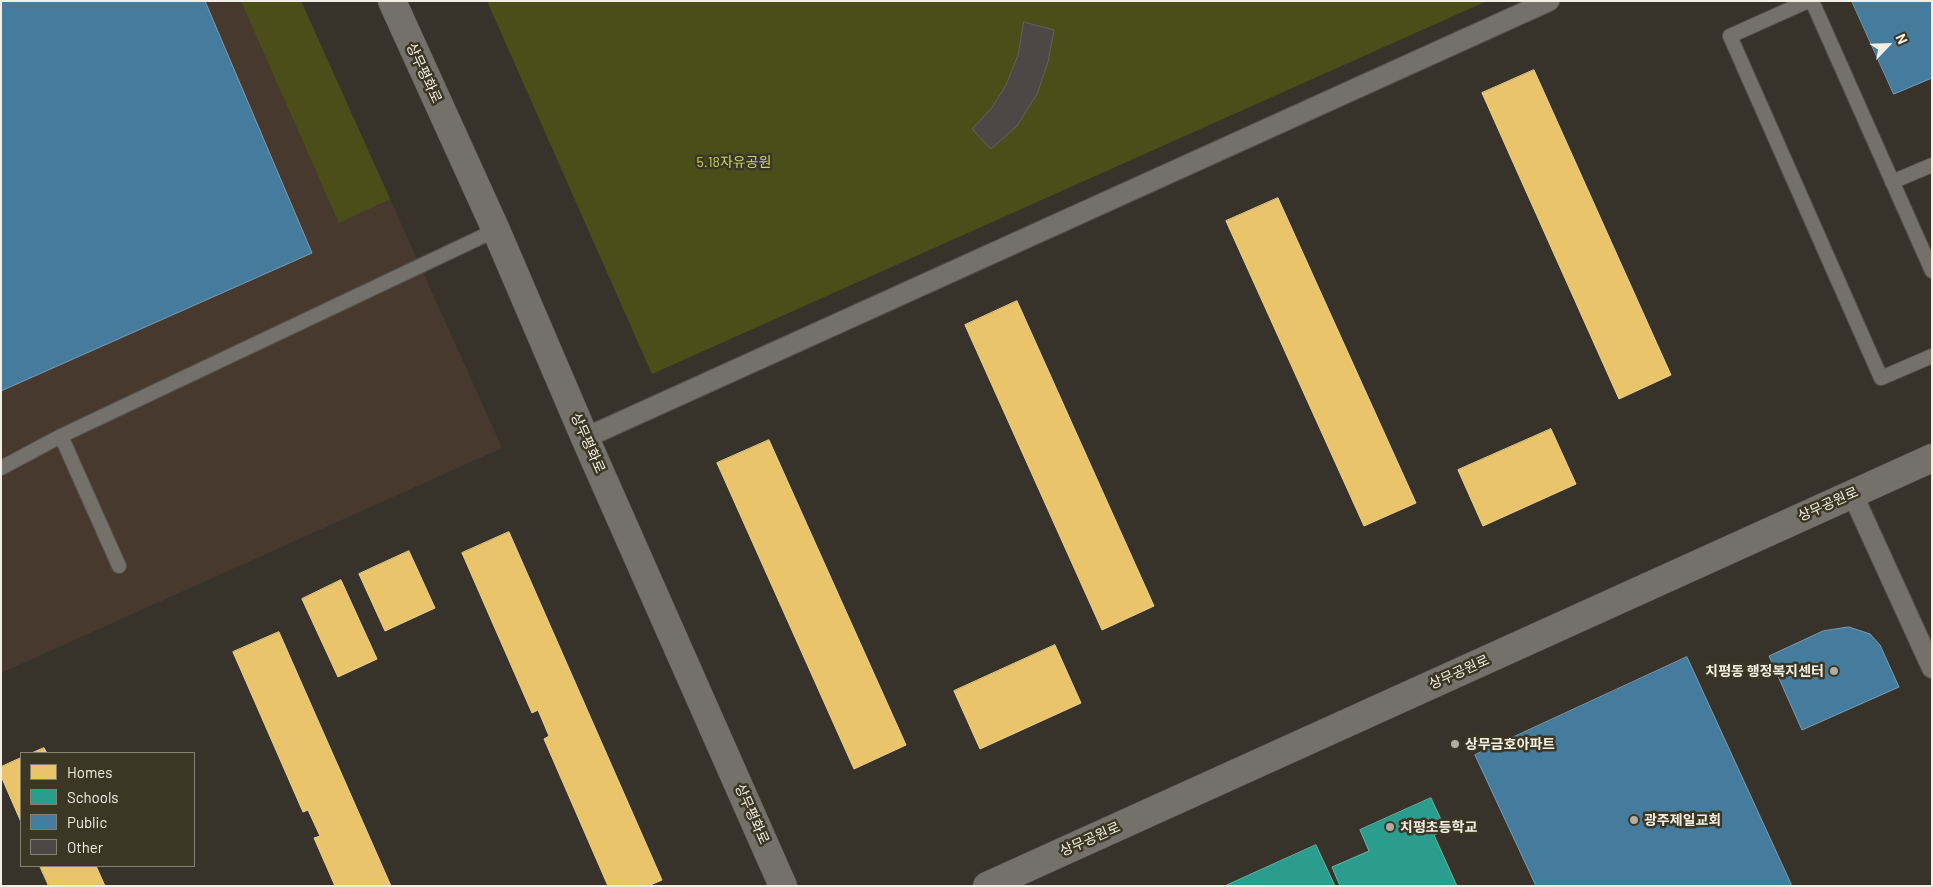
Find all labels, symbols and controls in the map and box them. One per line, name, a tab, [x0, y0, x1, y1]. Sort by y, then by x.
north arrow	[1863, 20, 1913, 70]
text: N	[1893, 31, 1912, 46]
street label: 상무평화로	[403, 40, 445, 106]
park label: 5.18자유공원	[697, 154, 771, 170]
street label: 상무평화로	[567, 410, 609, 476]
street label: 상무공원로	[1795, 483, 1861, 525]
street label: 상무공원로	[1426, 651, 1492, 693]
place label: 치평동 행정복지센터	[1705, 663, 1824, 679]
marker: 치평동 행정복지센터	[1828, 665, 1840, 677]
place label: 상무금호아파트	[1465, 736, 1555, 752]
marker: 상무금호아파트	[1449, 738, 1461, 750]
legend	[20, 752, 195, 867]
text: Homes	[67, 763, 112, 781]
street label: 상무평화로	[731, 781, 773, 847]
text: Schools	[67, 788, 119, 806]
place label: 광주제일교회	[1644, 812, 1721, 828]
text: Public	[67, 813, 107, 831]
marker: 광주제일교회	[1628, 814, 1640, 826]
street label: 상무공원로	[1057, 818, 1123, 860]
place label: 치평초등학교	[1400, 819, 1477, 835]
marker: 치평초등학교	[1384, 821, 1396, 833]
text: Other	[67, 838, 103, 856]

